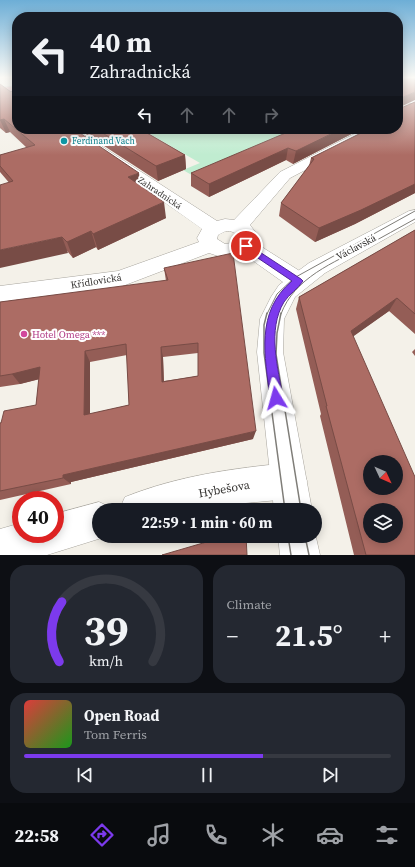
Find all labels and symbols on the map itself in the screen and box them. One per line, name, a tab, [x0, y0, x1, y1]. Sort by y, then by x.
place label: Ferdinand Vach	[72, 135, 136, 147]
marker: Ferdinand Vach	[59, 136, 69, 146]
street label: Zahradnická	[136, 174, 185, 212]
pin	[229, 229, 263, 263]
street label: Václavská	[334, 231, 379, 263]
street label: Křídlovická	[70, 270, 123, 291]
place label: Hotel Omega ***	[32, 328, 106, 341]
marker: Hotel Omega ***	[19, 329, 29, 339]
position arrow	[255, 377, 297, 419]
north arrow	[363, 455, 403, 495]
street label: Hybešova	[197, 476, 252, 501]
speed limit sign: 40	[12, 491, 64, 543]

